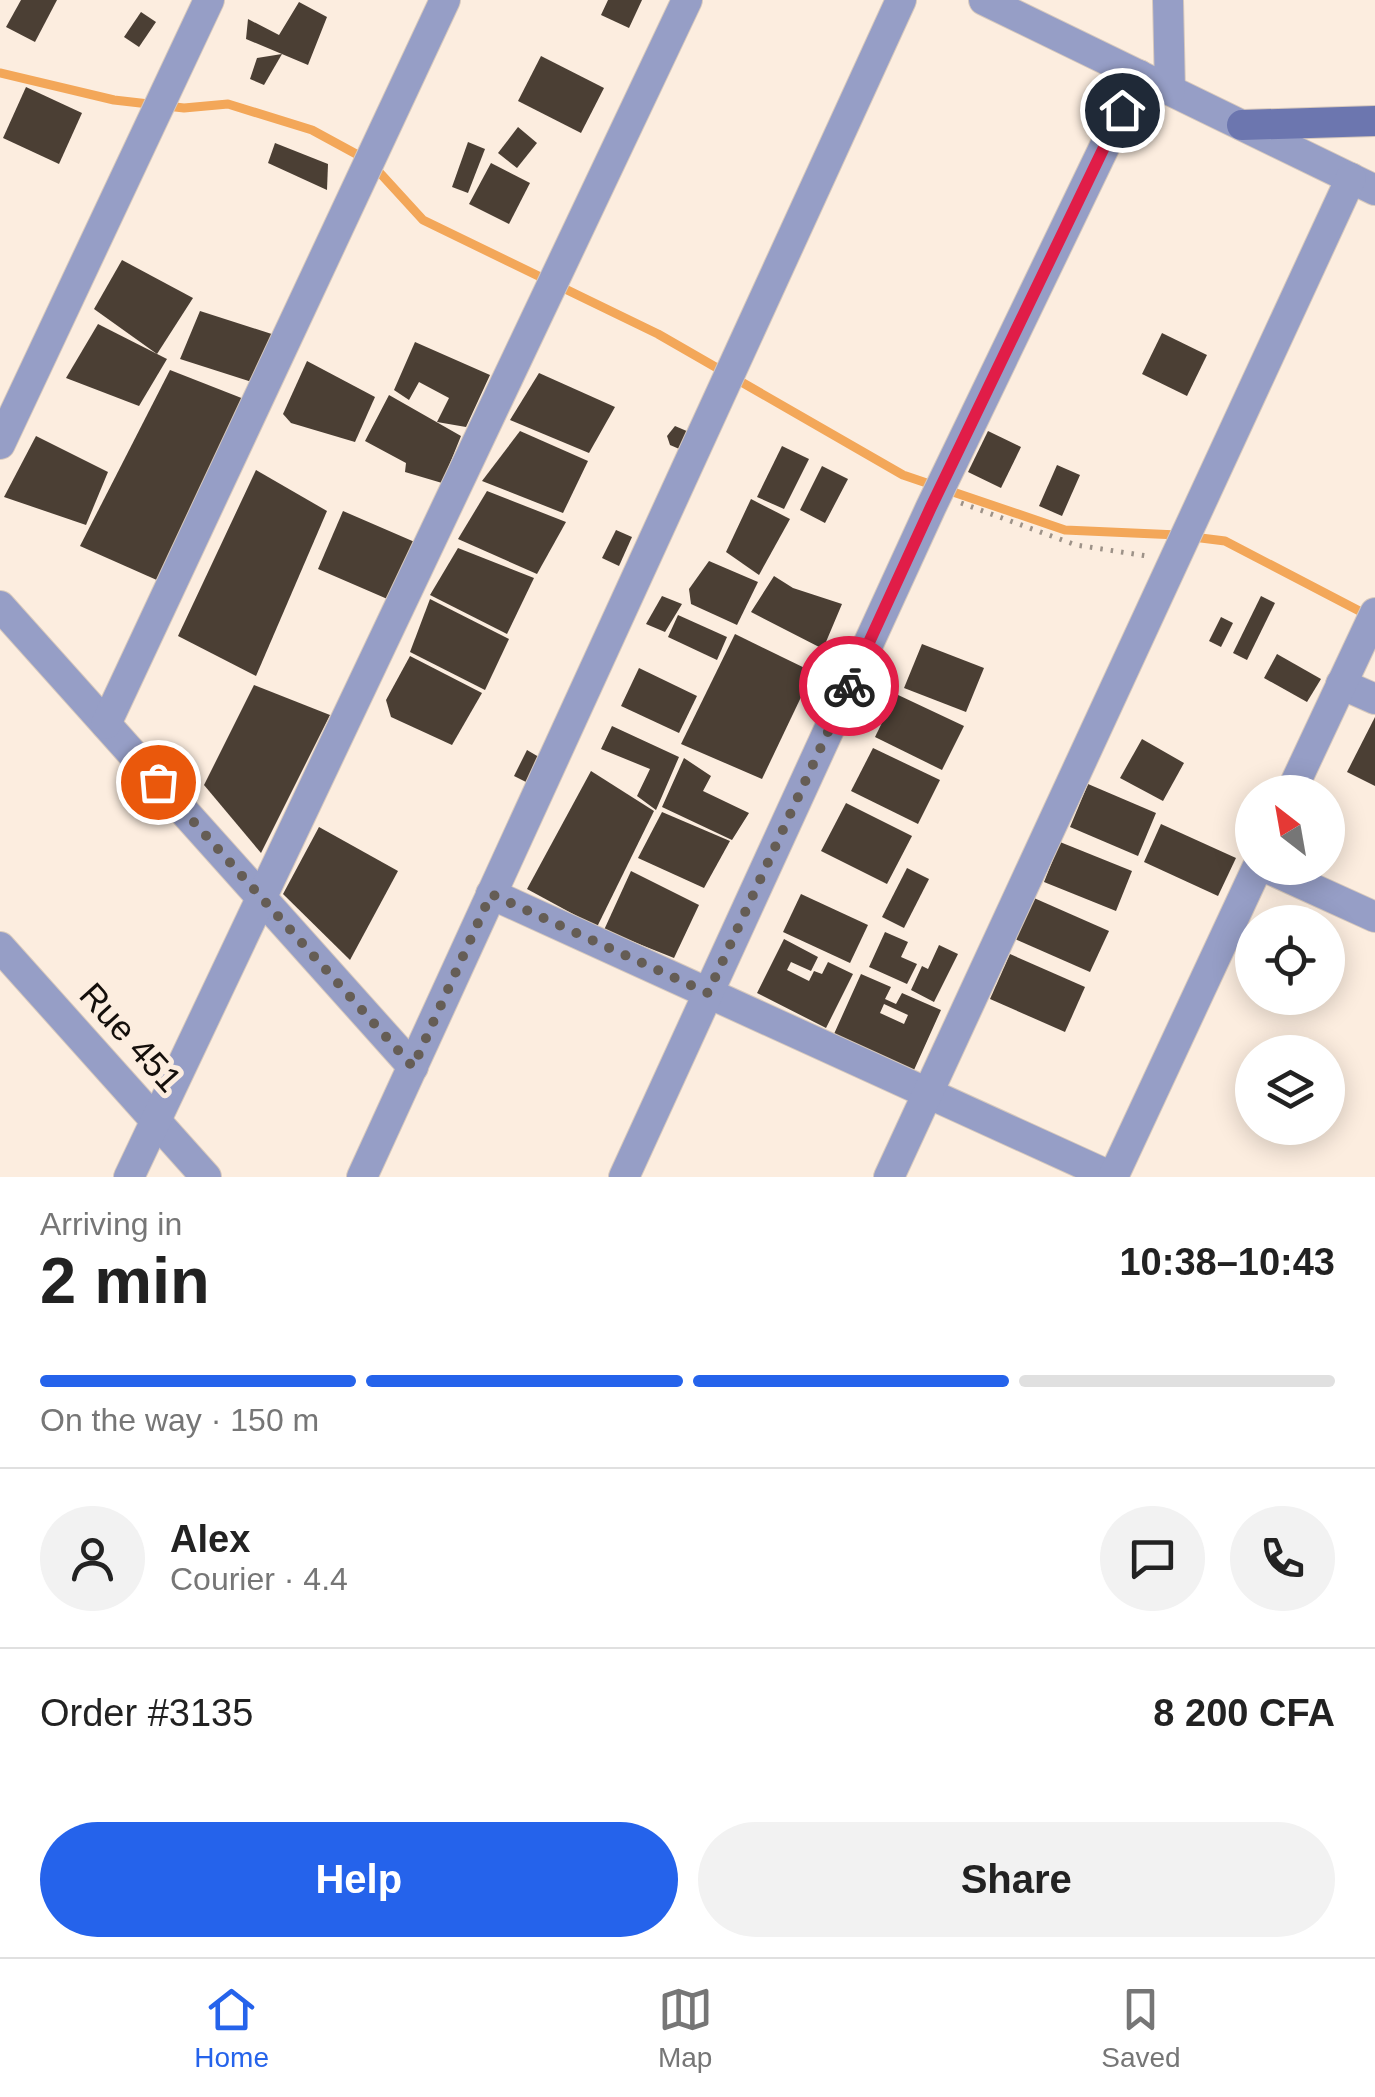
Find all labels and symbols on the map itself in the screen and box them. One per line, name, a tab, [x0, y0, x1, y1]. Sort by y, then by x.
pin	[1080, 68, 1165, 153]
courier	[799, 636, 899, 736]
pin	[116, 740, 201, 825]
north arrow	[1235, 775, 1345, 885]
street label: Rue 451	[72, 975, 190, 1099]

